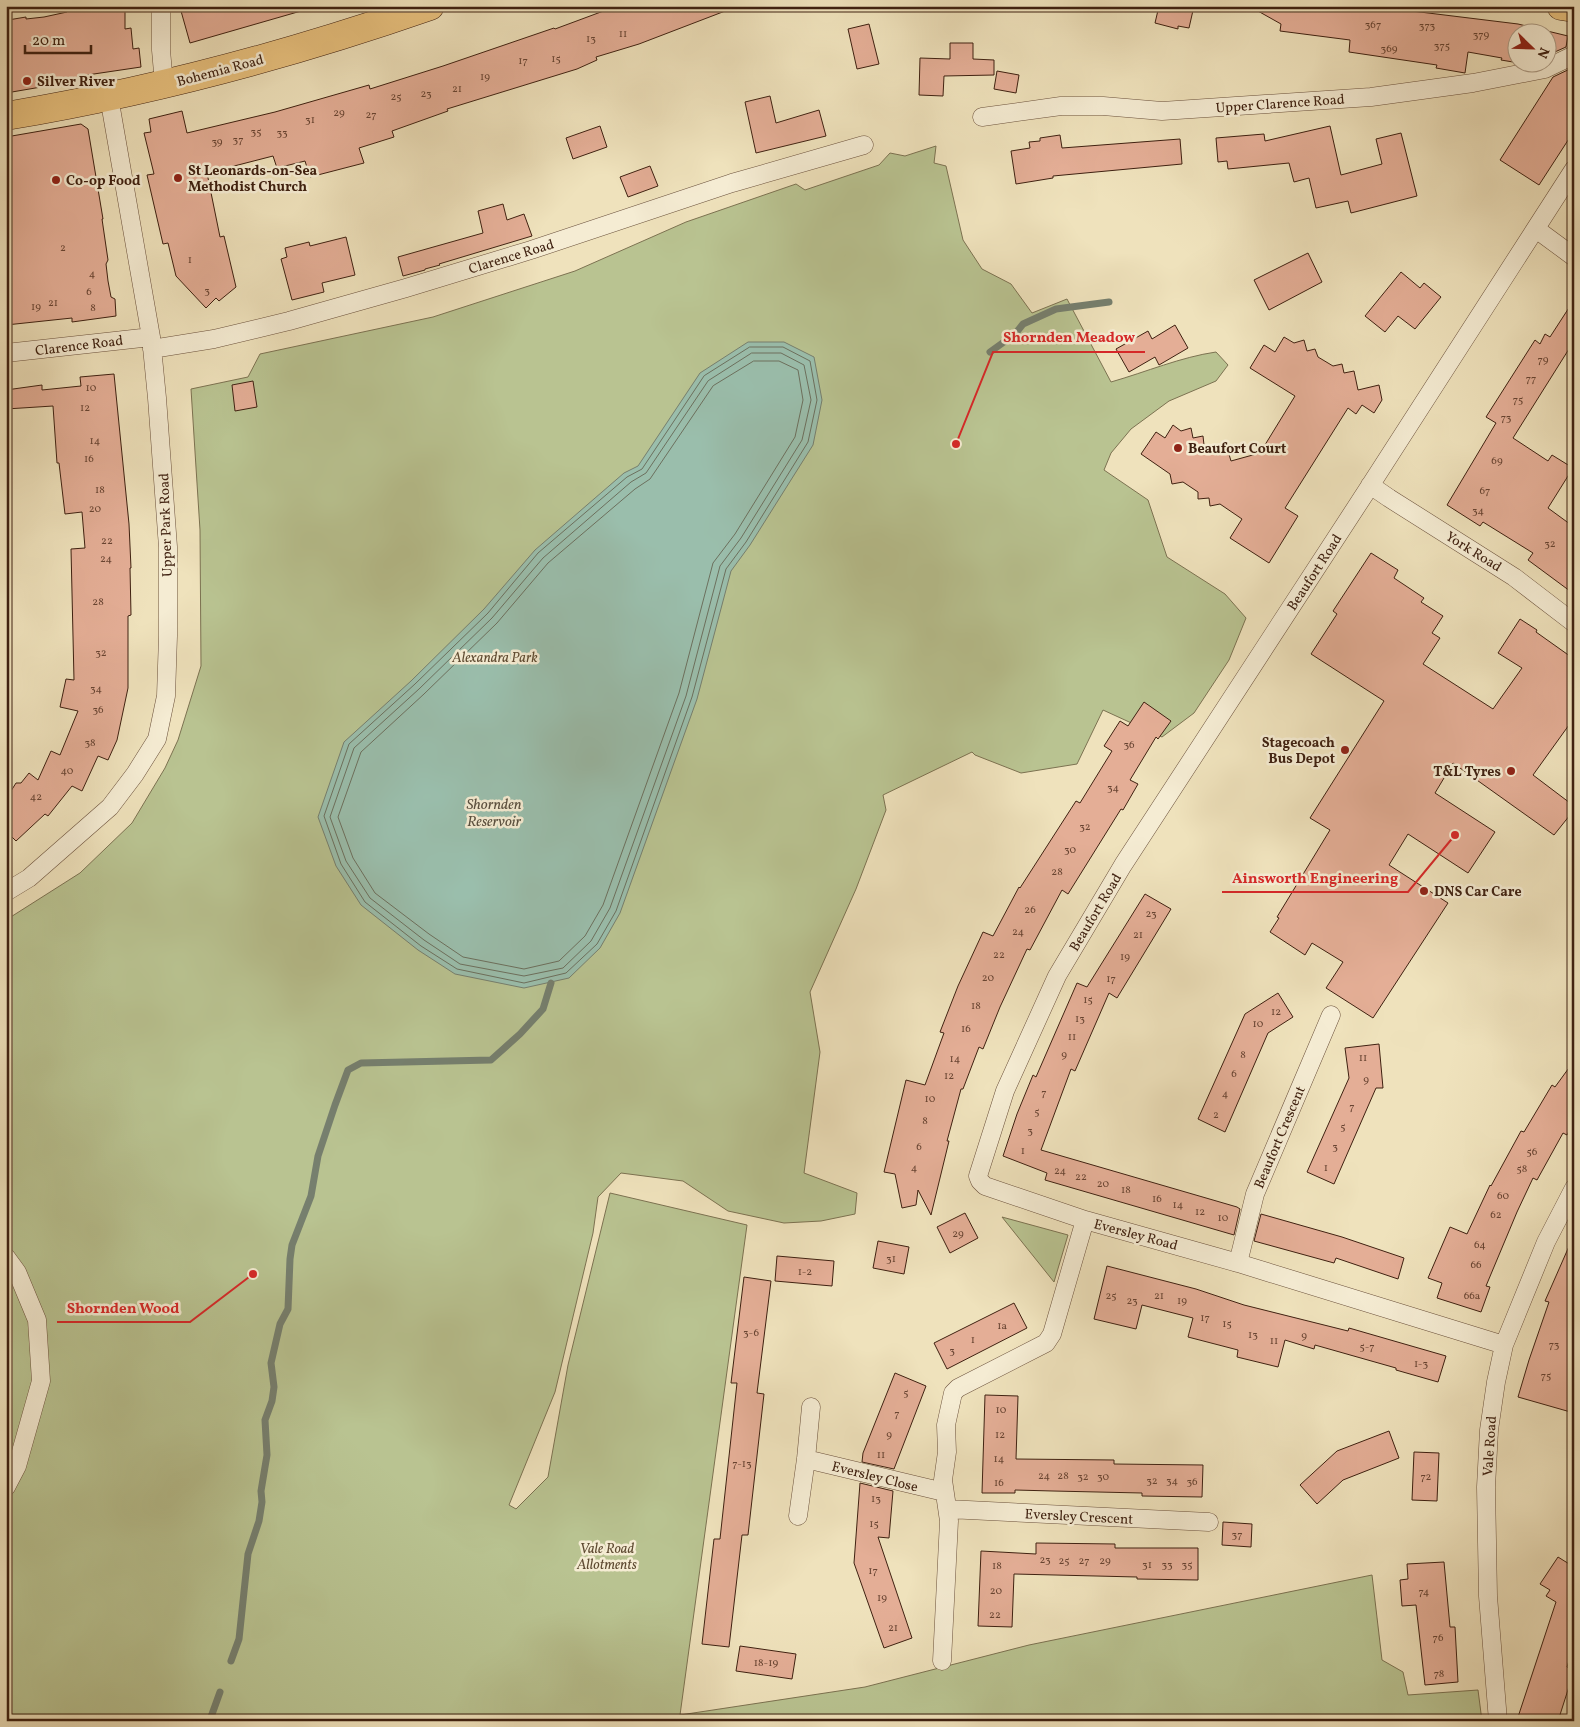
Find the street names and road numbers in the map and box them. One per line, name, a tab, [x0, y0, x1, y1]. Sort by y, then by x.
street label: Bohemia Road	[175, 51, 266, 92]
street label: Upper Clarence Road	[1215, 91, 1345, 118]
street label: Clarence Road	[466, 235, 557, 279]
street label: Clarence Road	[34, 332, 124, 361]
street label: Upper Park Road	[155, 473, 178, 577]
street label: York Road	[1441, 528, 1505, 577]
street label: Beaufort Road	[1283, 531, 1347, 615]
street label: Beaufort Road	[1066, 870, 1127, 955]
street label: Beaufort Crescent	[1250, 1083, 1311, 1192]
street label: Eversley Road	[1091, 1215, 1180, 1256]
street label: Vale Road	[1479, 1415, 1502, 1477]
street label: Eversley Close	[830, 1458, 920, 1497]
street label: Eversley Crescent	[1024, 1505, 1134, 1530]

